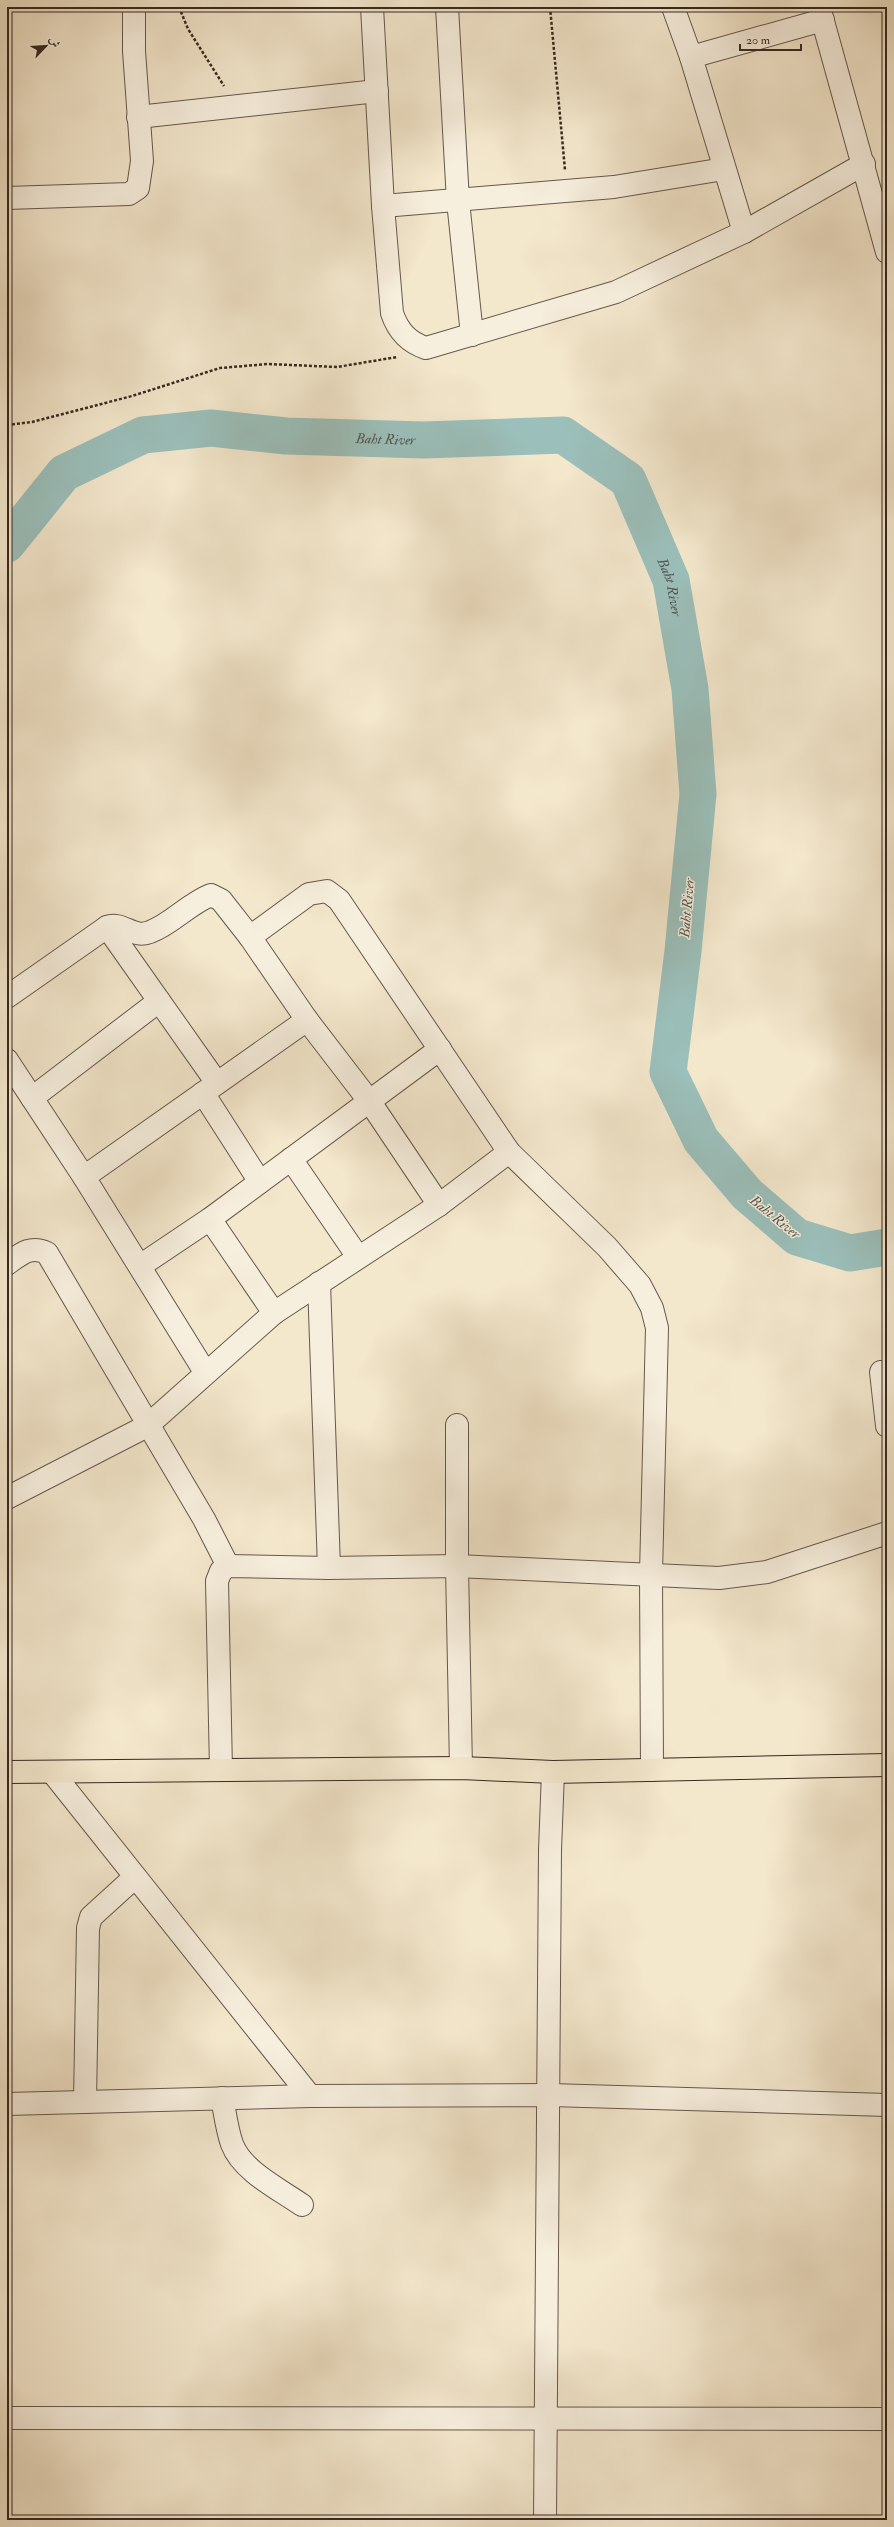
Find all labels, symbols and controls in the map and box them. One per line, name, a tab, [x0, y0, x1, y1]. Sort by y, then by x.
north arrow	[26, 26, 66, 66]
scale bar	[740, 26, 801, 52]
text: 20 m	[746, 33, 771, 48]
text: ش	[46, 34, 63, 50]
water label: Baht River	[354, 429, 416, 448]
water label: Baht River	[654, 554, 686, 618]
water label: Baht River	[676, 877, 698, 939]
water label: Baht River	[746, 1191, 804, 1243]

